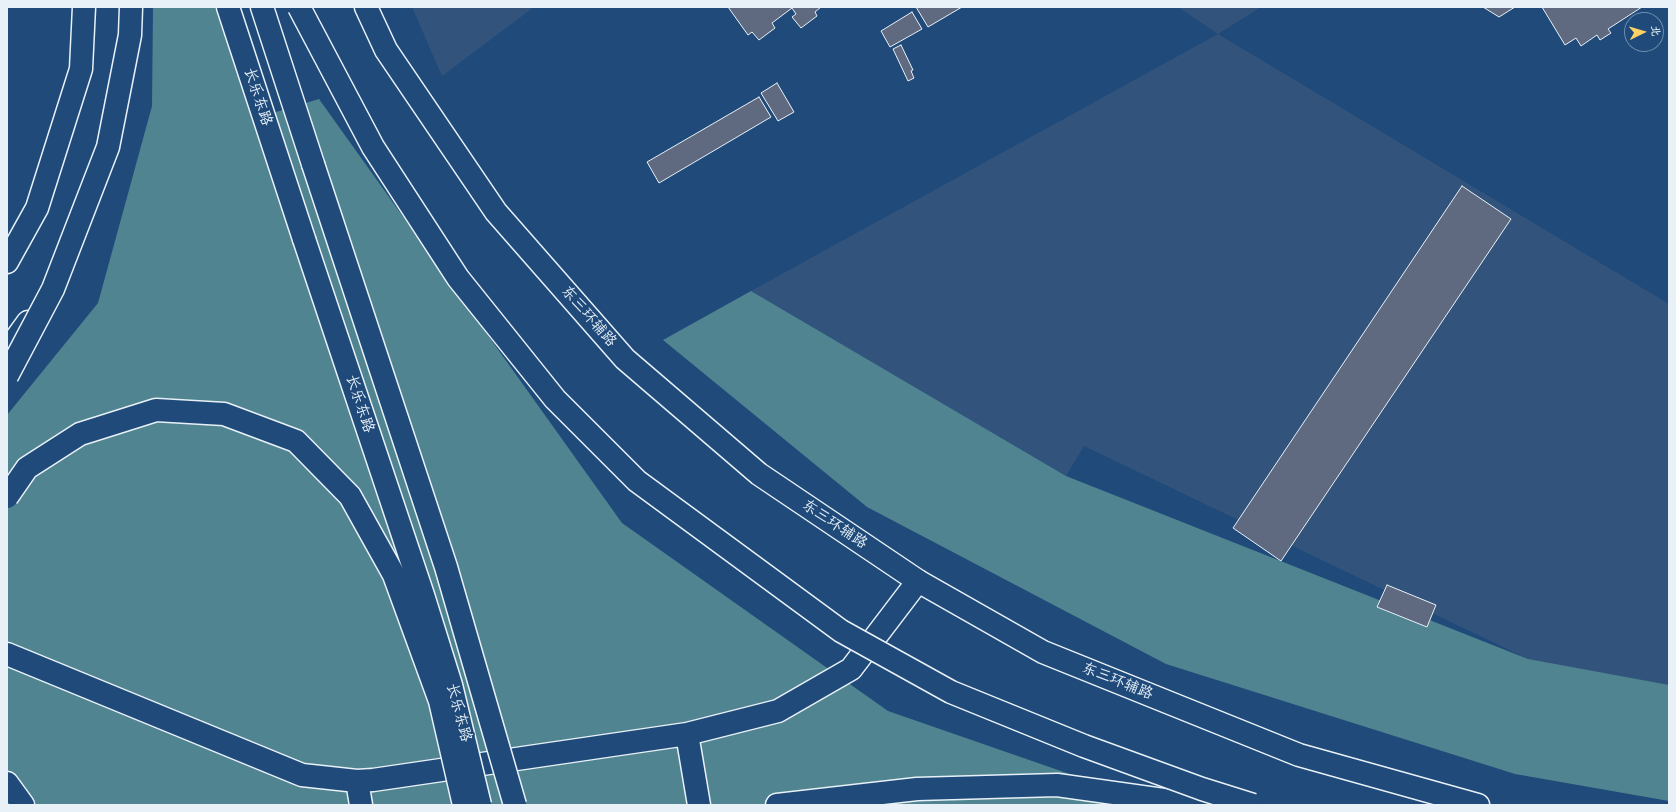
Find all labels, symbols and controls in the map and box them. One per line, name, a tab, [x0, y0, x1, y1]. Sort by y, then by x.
north arrow	[1624, 12, 1664, 52]
text: 北	[1648, 25, 1662, 37]
street label: 长乐东路	[239, 66, 275, 128]
street label: 东三环辅路	[557, 283, 619, 351]
street label: 长乐东路	[341, 373, 377, 435]
street label: 东三环辅路	[798, 497, 870, 553]
street label: 东三环辅路	[1079, 660, 1155, 704]
street label: 长乐东路	[442, 682, 474, 744]

